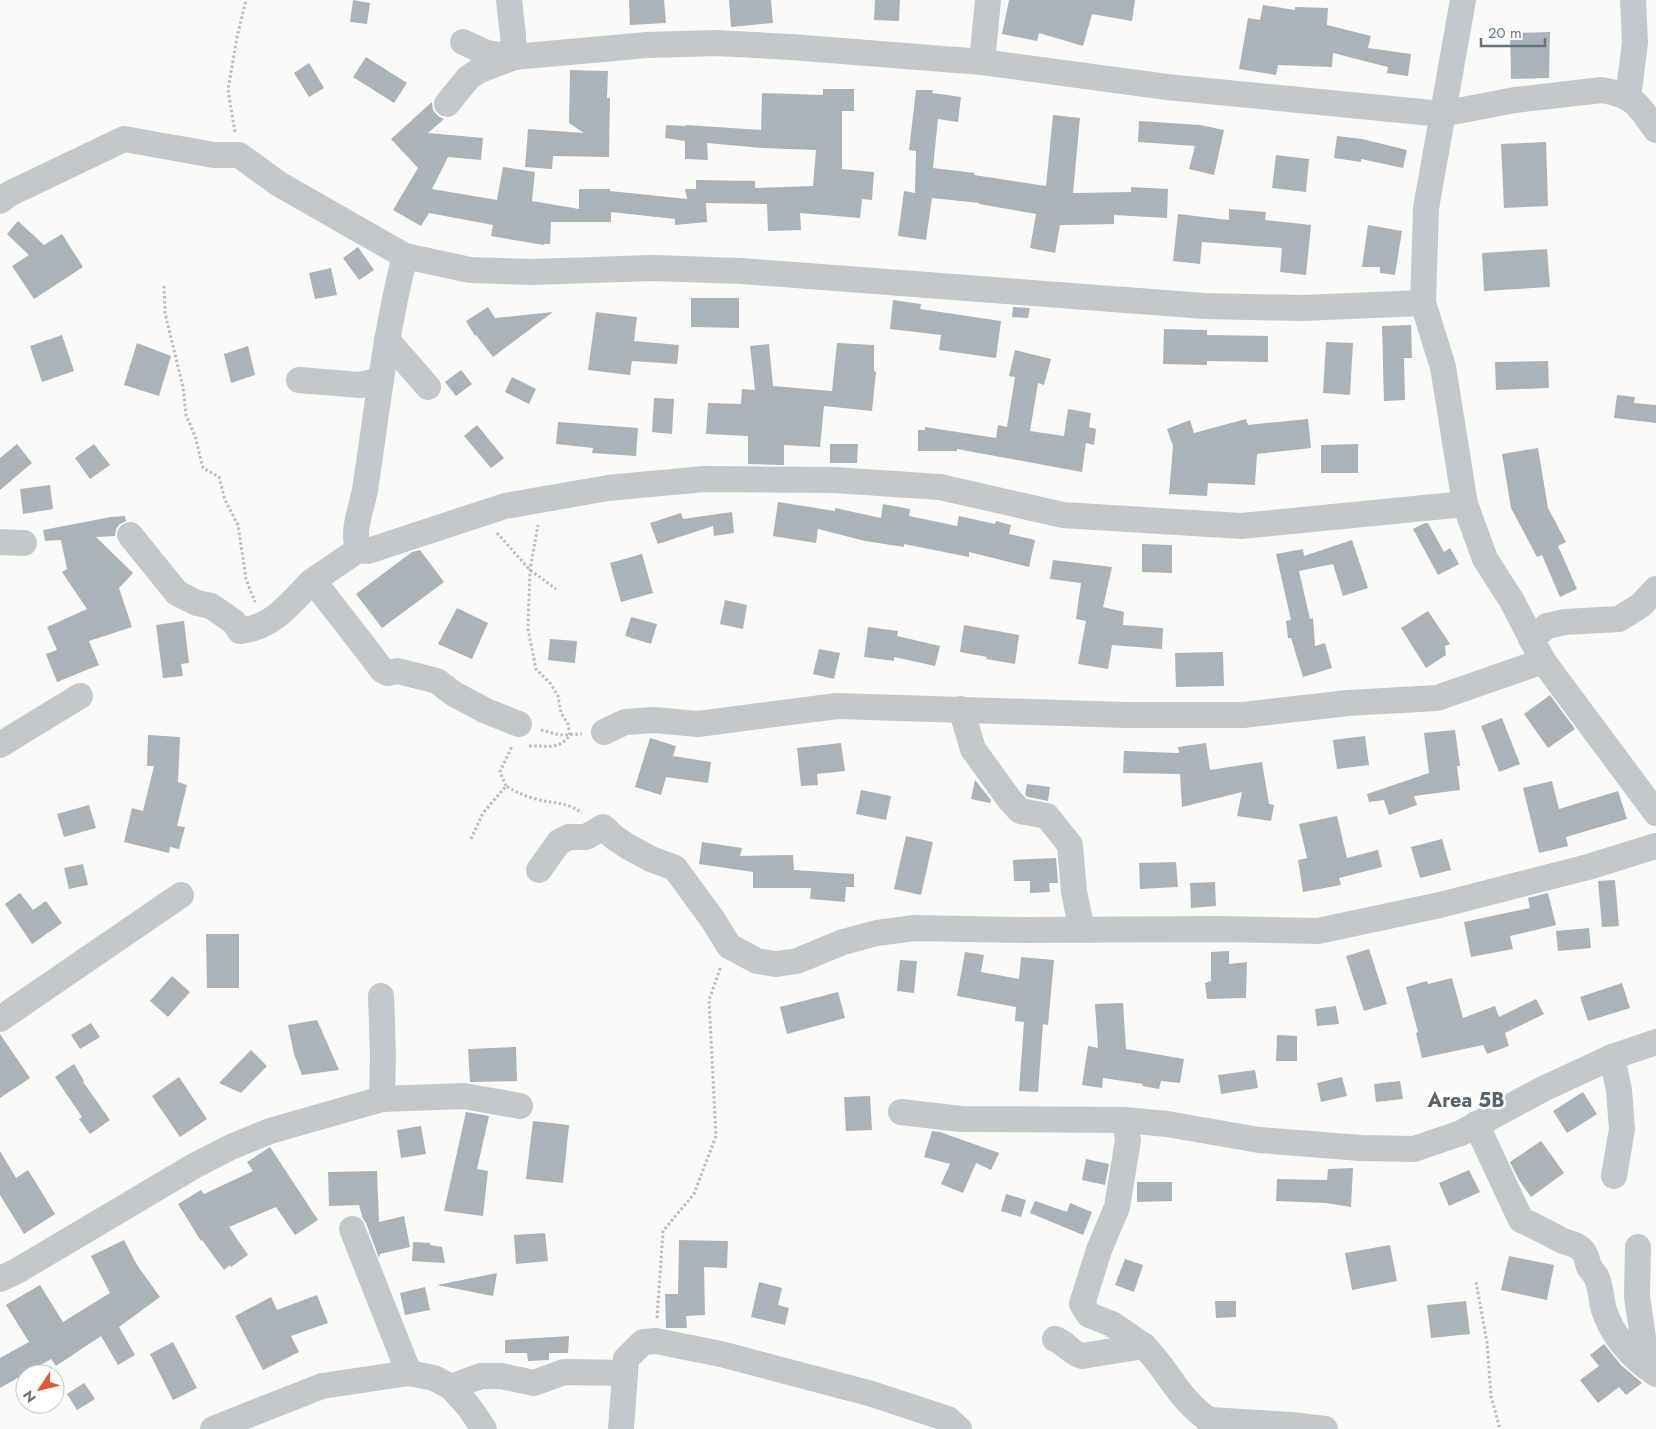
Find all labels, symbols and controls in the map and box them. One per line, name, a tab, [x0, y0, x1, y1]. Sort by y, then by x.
scale bar	[1481, 15, 1545, 47]
text: 20 m	[1488, 22, 1522, 44]
district label: Area 5B	[1426, 1086, 1505, 1115]
north arrow	[15, 1364, 65, 1414]
text: N	[18, 1386, 41, 1407]

